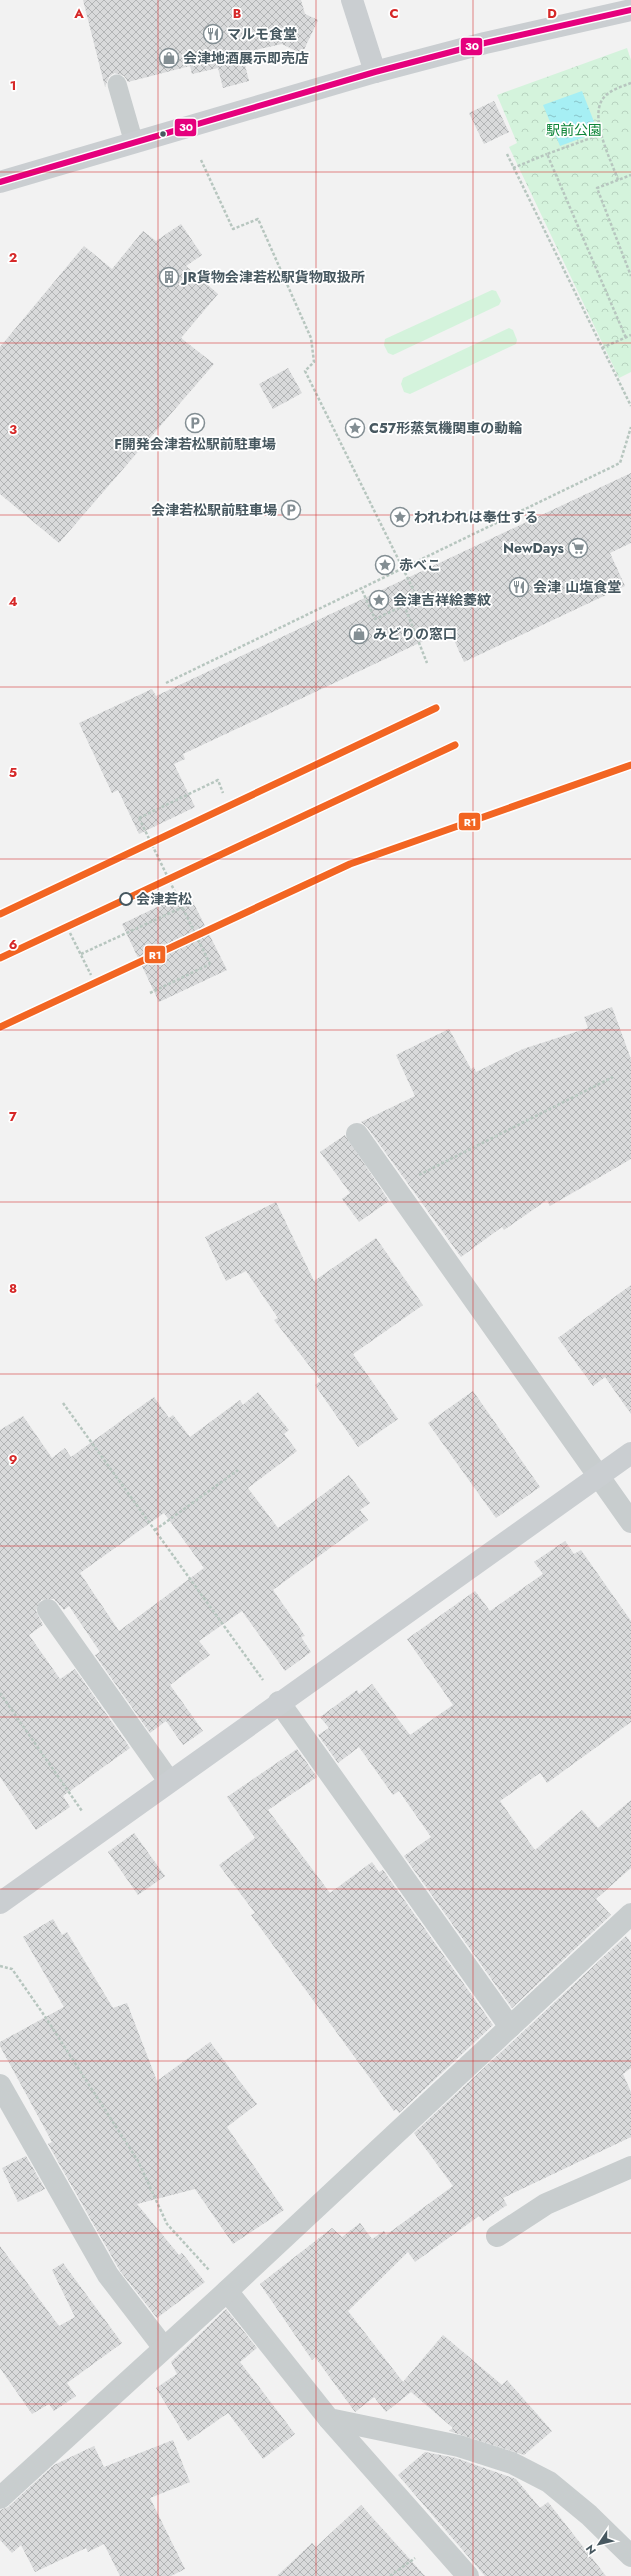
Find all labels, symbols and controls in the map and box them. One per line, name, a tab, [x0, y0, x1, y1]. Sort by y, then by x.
text: A	[73, 4, 84, 23]
text: B	[233, 4, 242, 23]
text: C	[389, 4, 399, 23]
text: D	[547, 4, 557, 23]
restaurant icon: マルモ食堂	[202, 23, 224, 45]
place label: マルモ食堂	[227, 24, 297, 44]
line badge: 30	[460, 37, 483, 56]
text: 30	[465, 38, 479, 54]
shop icon: 会津地酒展示即売店	[158, 47, 180, 69]
place label: 会津地酒展示即売店	[183, 48, 309, 68]
text: 1	[10, 76, 16, 95]
line badge: 30	[174, 118, 197, 137]
text: 30	[179, 119, 193, 135]
park label: 駅前公園	[546, 120, 602, 140]
unlabelled marker	[158, 129, 168, 139]
text: 2	[9, 248, 17, 267]
building icon: JR貨物会津若松駅貨物取扱所	[158, 266, 180, 288]
place label: JR貨物会津若松駅貨物取扱所	[180, 267, 365, 287]
parking icon: F開発会津若松駅前駐車場	[184, 412, 206, 434]
place icon: C57形蒸気機関車の動輪	[344, 417, 366, 439]
place label: C57形蒸気機関車の動輪	[369, 418, 522, 438]
text: 3	[9, 420, 17, 439]
place label: F開発会津若松駅前駐車場	[114, 434, 276, 454]
parking icon: 会津若松駅前駐車場	[280, 499, 302, 521]
place label: 会津若松駅前駐車場	[151, 500, 277, 520]
place icon: われわれは奉仕する	[389, 506, 411, 528]
place label: われわれは奉仕する	[414, 507, 539, 527]
supermarket icon: NewDays	[567, 537, 589, 559]
place label: NewDays	[503, 538, 565, 558]
place icon: 赤べこ	[374, 554, 396, 576]
place label: 赤べこ	[399, 555, 441, 575]
restaurant icon: 会津 山塩食堂	[508, 576, 530, 598]
place label: 会津 山塩食堂	[533, 577, 621, 597]
place icon: 会津吉祥絵菱紋	[368, 589, 390, 611]
place label: 会津吉祥絵菱紋	[393, 590, 491, 610]
text: 4	[8, 592, 18, 611]
shop icon: みどりの窓口	[348, 623, 370, 645]
place label: みどりの窓口	[373, 624, 457, 644]
text: 5	[9, 763, 17, 782]
line badge: R1	[458, 812, 481, 831]
text: R1	[464, 814, 476, 830]
place label: 会津若松	[136, 889, 192, 909]
marker: 会津若松	[119, 892, 133, 906]
text: 6	[9, 935, 18, 954]
line badge: R1	[144, 945, 166, 964]
text: R1	[149, 947, 161, 963]
text: 7	[9, 1107, 17, 1126]
text: 8	[9, 1279, 17, 1298]
text: 9	[9, 1450, 18, 1469]
north arrow	[579, 2524, 619, 2564]
text: N	[582, 2542, 600, 2558]

